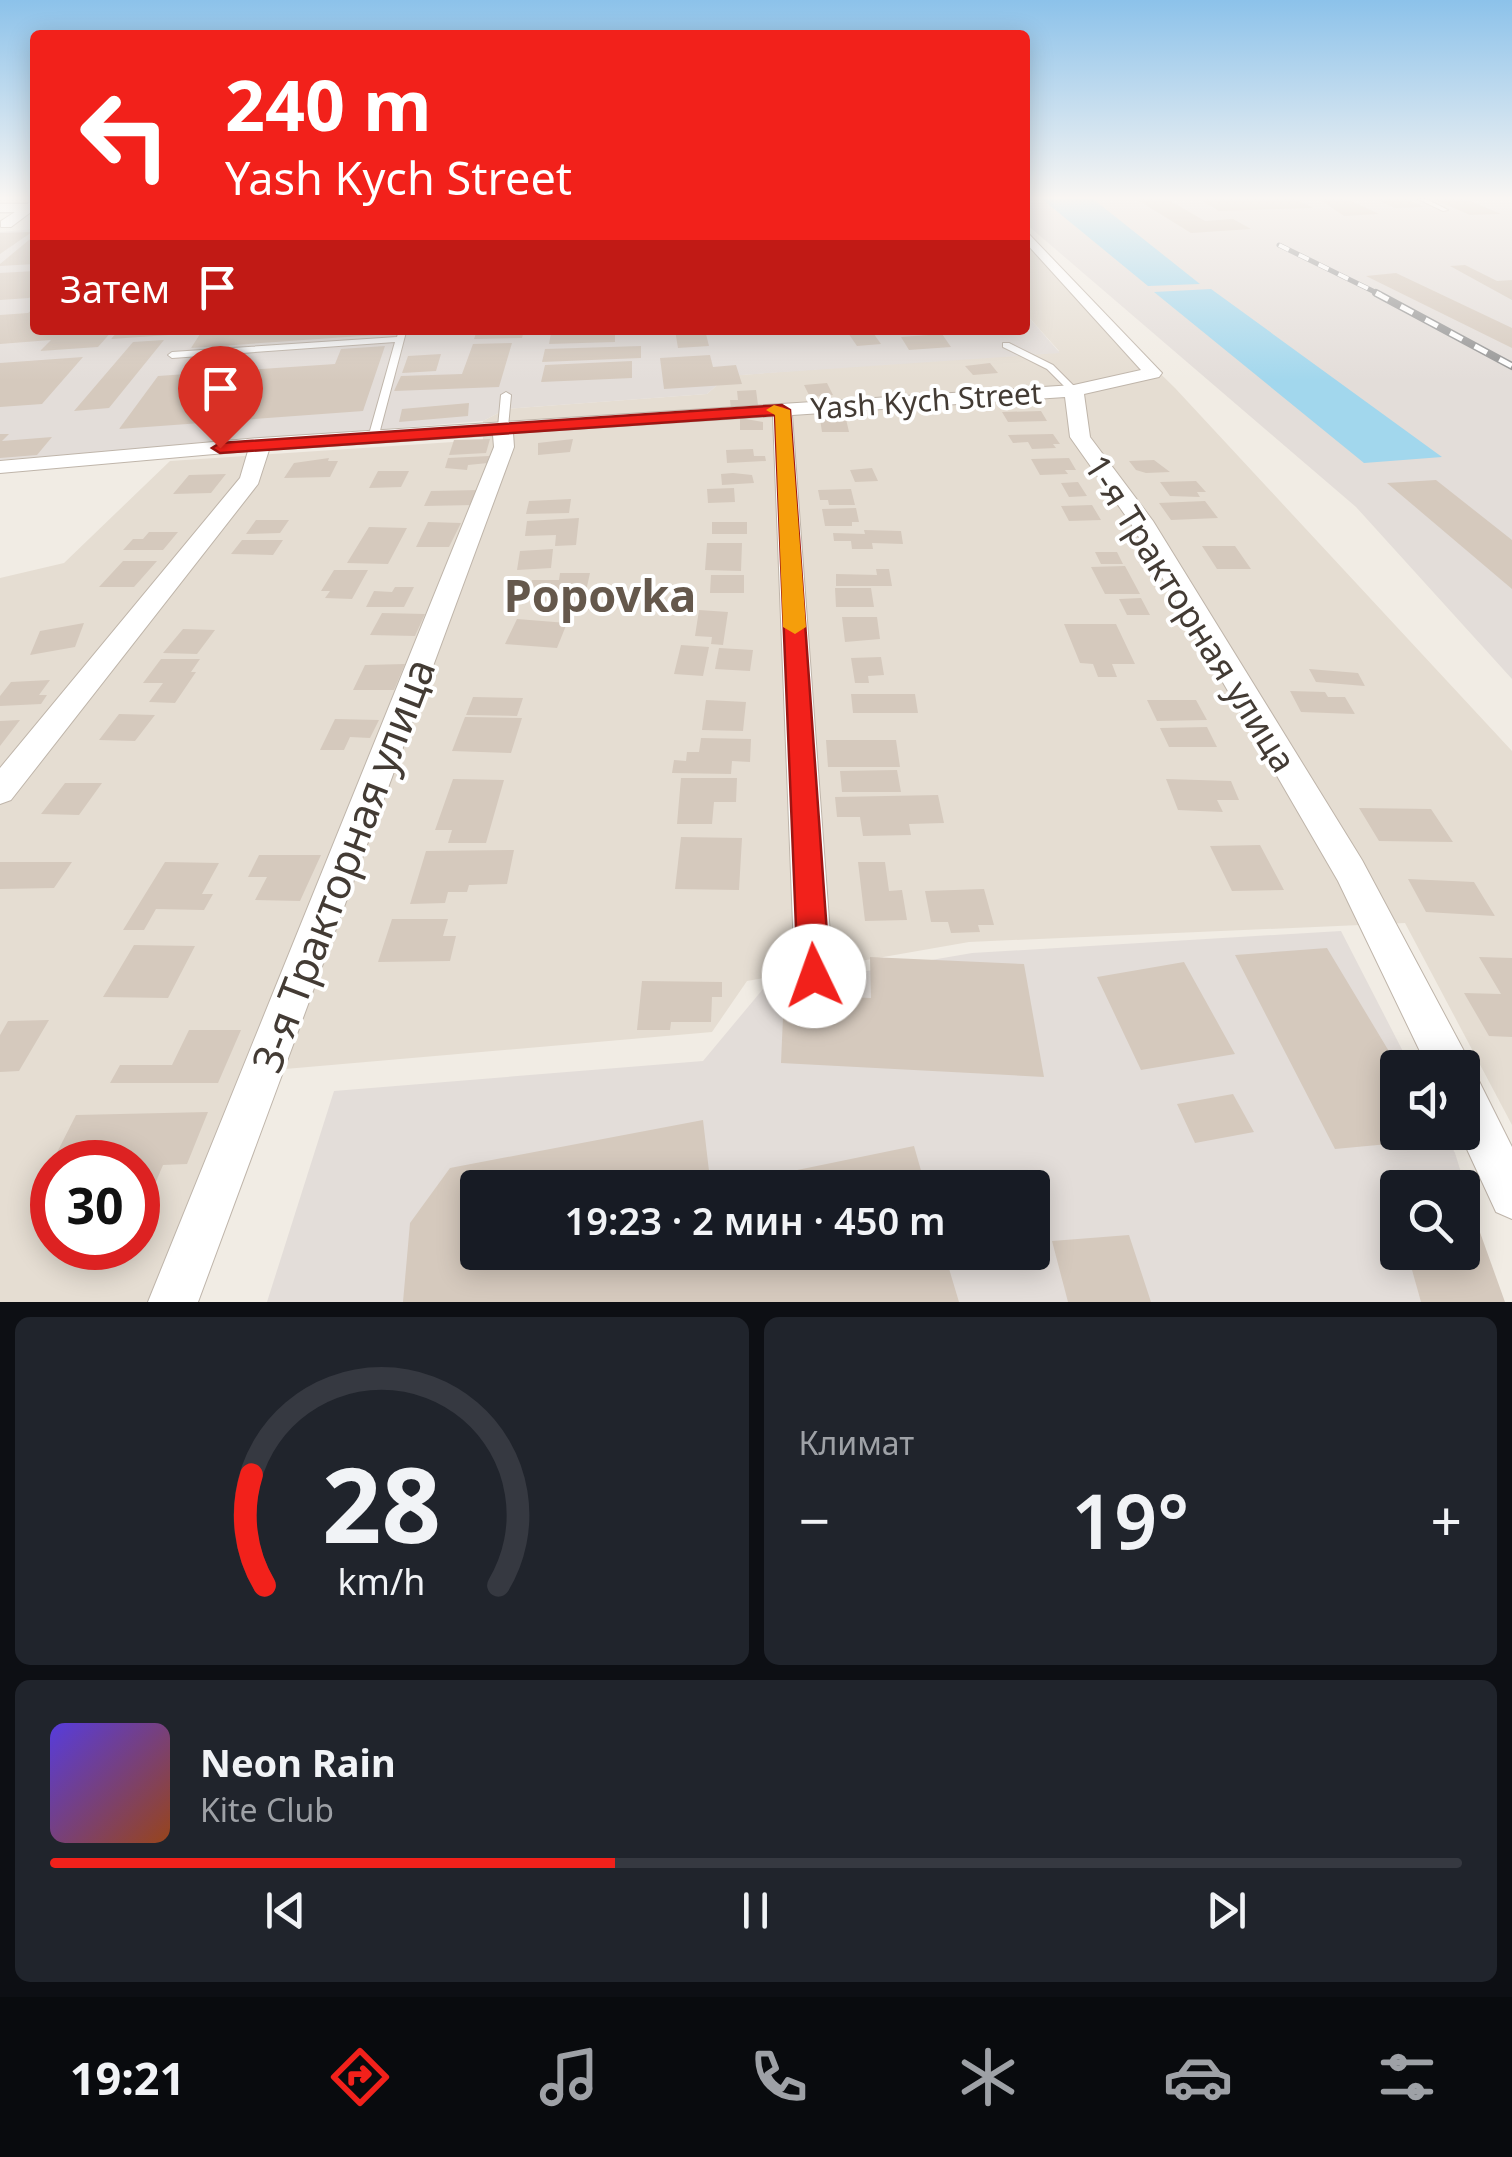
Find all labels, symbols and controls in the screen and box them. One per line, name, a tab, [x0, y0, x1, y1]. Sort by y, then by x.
text: 240 m	[225, 56, 432, 152]
icon: left	[60, 70, 190, 200]
text: Yash Kych Street	[225, 147, 572, 208]
icon: arrive	[190, 260, 245, 315]
text: Затем	[60, 262, 170, 314]
pin	[178, 346, 263, 449]
icon: arrive	[193, 361, 248, 416]
street label: Yash Kych Street	[809, 371, 1043, 429]
street label: 1-я Тракторная улица	[1074, 445, 1308, 781]
district label: Popovka	[504, 564, 696, 625]
street label: 3-я Тракторная улица	[237, 650, 447, 1080]
position arrow	[762, 924, 866, 1028]
map controls	[1380, 1050, 1480, 1270]
button: sound	[1380, 1050, 1480, 1150]
speed limit sign: 30	[30, 1140, 160, 1270]
button: search	[1380, 1170, 1480, 1270]
text: 19:23 · 2 мин · 450 m	[564, 1194, 946, 1246]
text: Климат	[799, 1421, 914, 1464]
text: 28	[322, 1432, 441, 1573]
text: 19°	[1071, 1469, 1189, 1571]
text: −	[799, 1482, 830, 1557]
text: +	[1431, 1482, 1462, 1557]
text: km/h	[338, 1557, 426, 1605]
text: Neon Rain	[200, 1736, 396, 1788]
text: Kite Club	[200, 1788, 334, 1831]
icon: previous	[258, 1883, 313, 1938]
icon: pause	[728, 1883, 783, 1938]
icon: next	[1199, 1883, 1254, 1938]
icon: directions	[325, 2042, 395, 2112]
icon: music	[534, 2042, 604, 2112]
icon: phone	[744, 2042, 814, 2112]
icon: climate	[953, 2042, 1023, 2112]
icon: car	[1163, 2042, 1233, 2112]
icon: filters	[1372, 2042, 1442, 2112]
text: 19:21	[70, 2047, 185, 2108]

